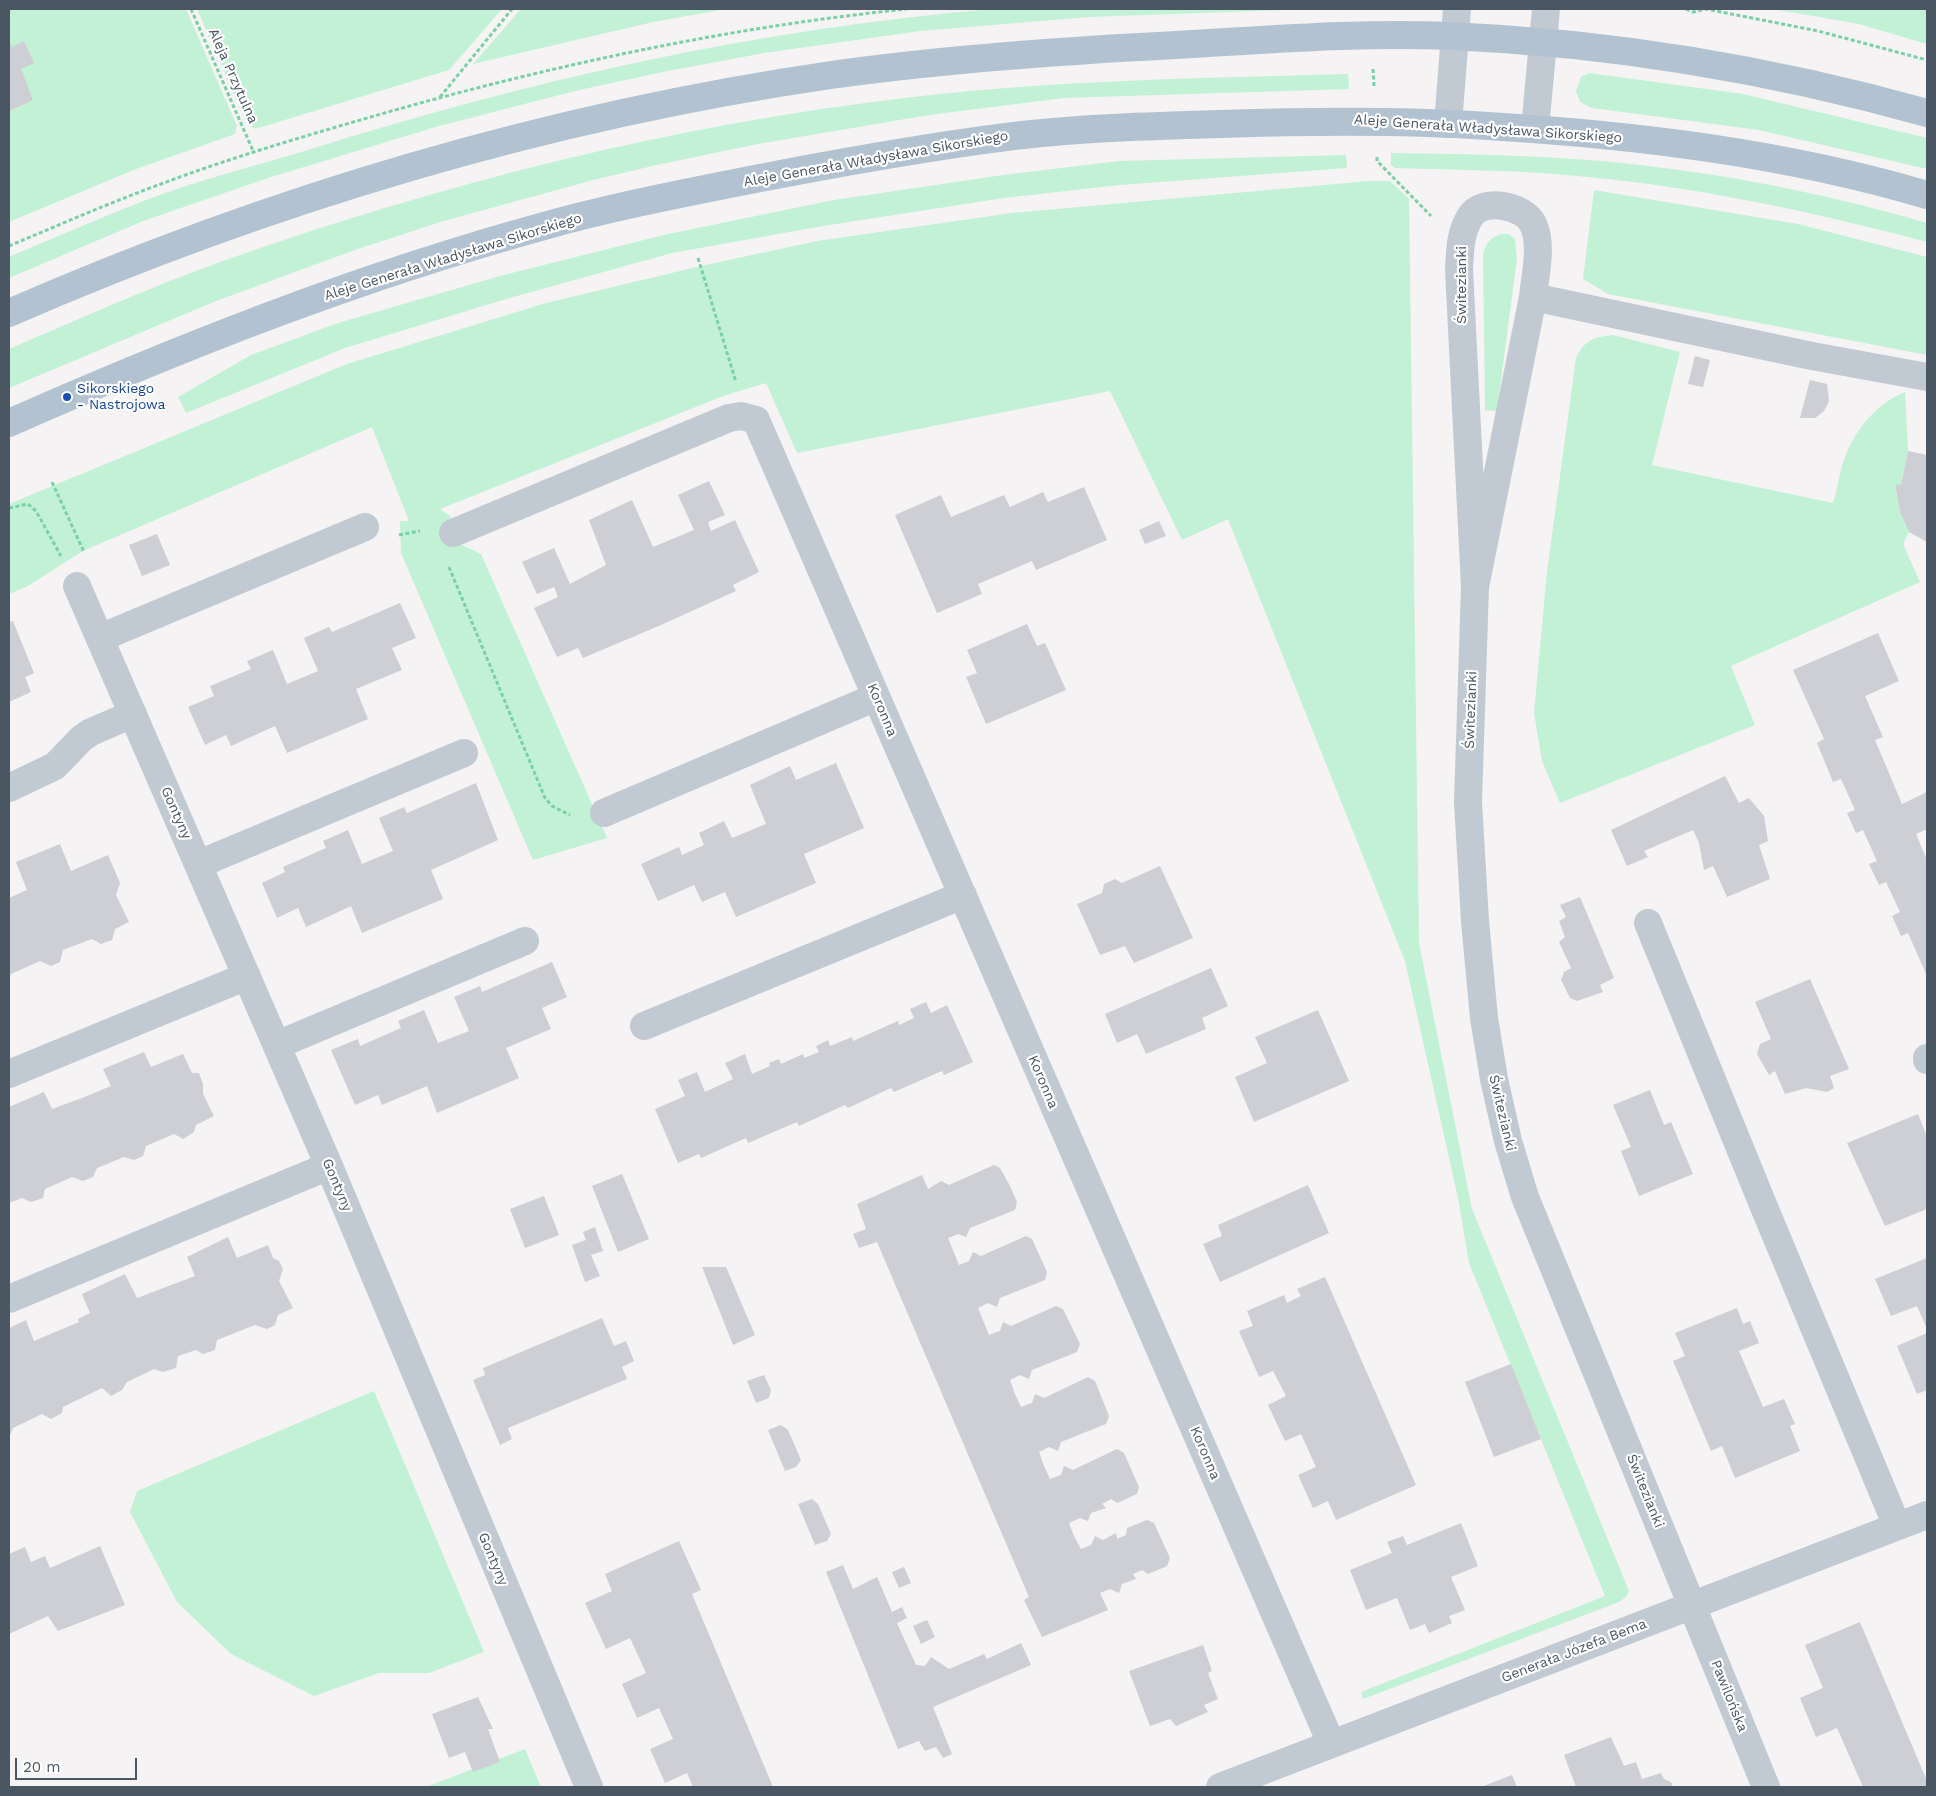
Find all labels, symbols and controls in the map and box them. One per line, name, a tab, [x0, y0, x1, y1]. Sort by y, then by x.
street label: Aleja Przytulna	[205, 26, 261, 126]
street label: Aleje Generała Władysława Sikorskiego	[1354, 111, 1622, 147]
street label: Aleje Generała Władysława Sikorskiego	[742, 127, 1010, 191]
street label: Aleje Generała Władysława Sikorskiego	[322, 210, 584, 304]
street label: Świtezianki	[1454, 246, 1470, 324]
place label: Sikorskiego - Nastrojowa	[77, 381, 166, 414]
marker: Sikorskiego - Nastrojowa	[61, 391, 73, 403]
street label: Świtezianki	[1461, 671, 1481, 749]
street label: Koronna	[863, 681, 901, 739]
street label: Gontyny	[157, 784, 195, 842]
street label: Koronna	[1024, 1053, 1062, 1111]
street label: Świtezianki	[1485, 1073, 1519, 1153]
street label: Gontyny	[318, 1156, 356, 1214]
street label: Koronna	[1186, 1424, 1224, 1482]
street label: Świtezianki	[1623, 1452, 1667, 1530]
street label: Gontyny	[474, 1530, 512, 1588]
street label: Generała Józefa Bema	[1499, 1616, 1649, 1686]
street label: Pawilońska	[1707, 1658, 1751, 1734]
scale bar	[18, 1748, 140, 1780]
text: 20 m	[23, 1758, 61, 1776]

